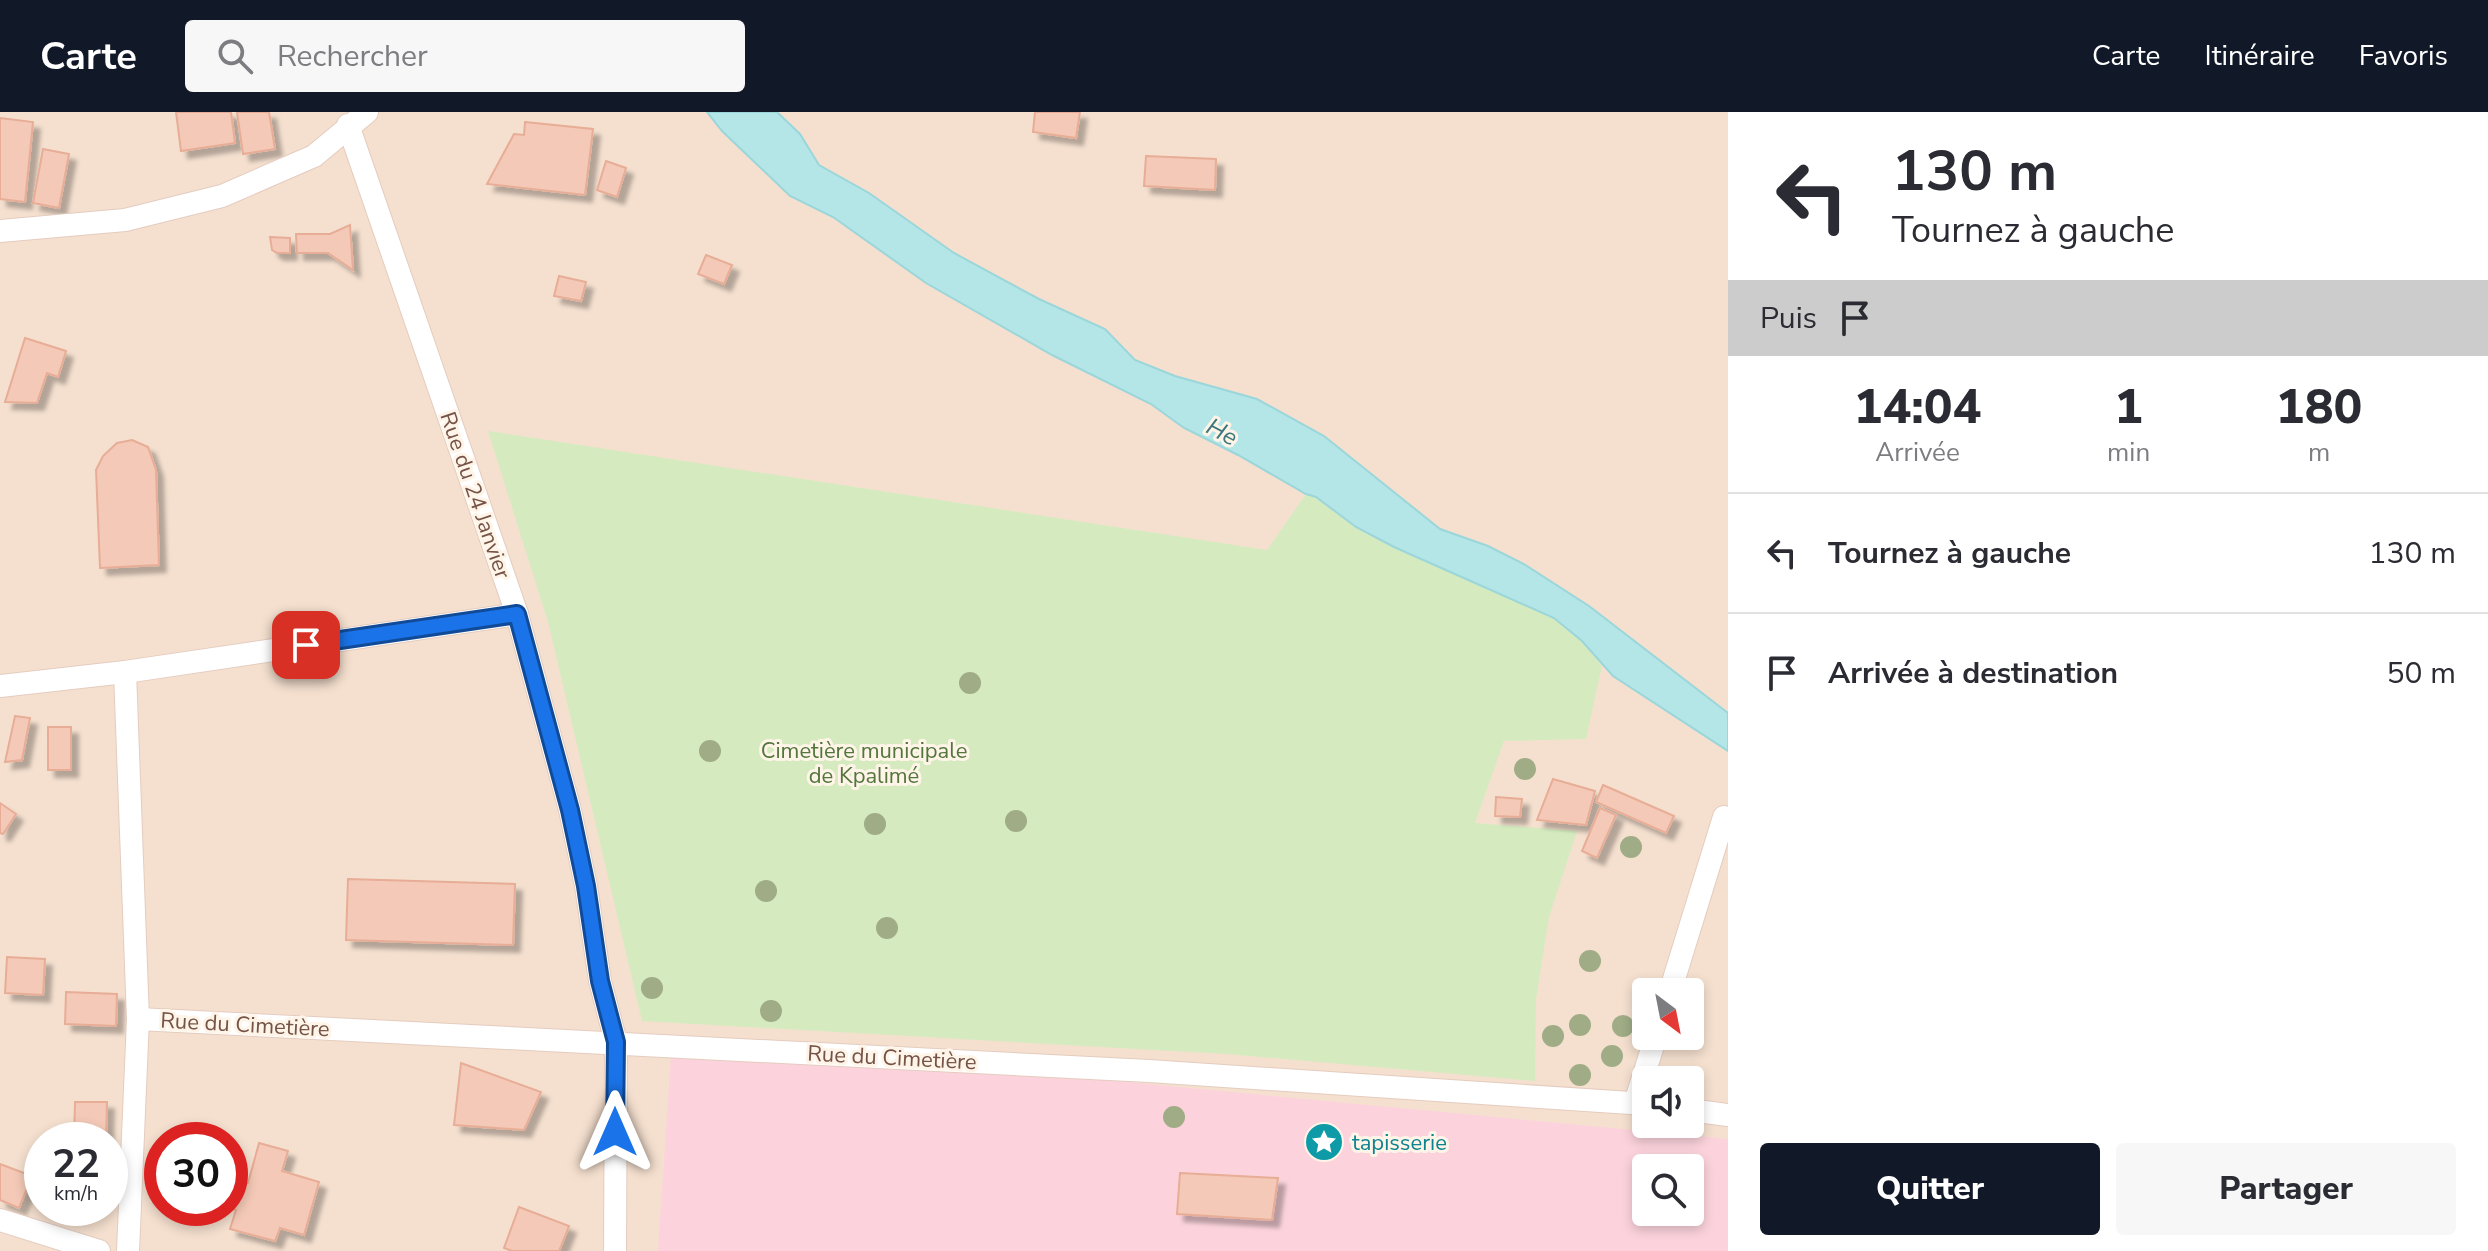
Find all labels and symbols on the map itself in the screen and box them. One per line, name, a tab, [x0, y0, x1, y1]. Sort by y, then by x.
street label: Rue du 24 Janvier	[432, 408, 518, 583]
water label: He	[1201, 411, 1243, 454]
pin	[272, 611, 340, 679]
park label: Cimetière municipale de Kpalimé	[761, 736, 967, 791]
north arrow	[1632, 978, 1704, 1050]
street label: Rue du Cimetière	[159, 1006, 330, 1044]
street label: Rue du Cimetière	[806, 1039, 977, 1077]
position arrow	[573, 1090, 657, 1174]
place icon: tapisserie	[1303, 1121, 1345, 1163]
speed limit sign: 30	[144, 1122, 248, 1226]
place label: tapisserie	[1352, 1128, 1447, 1158]

